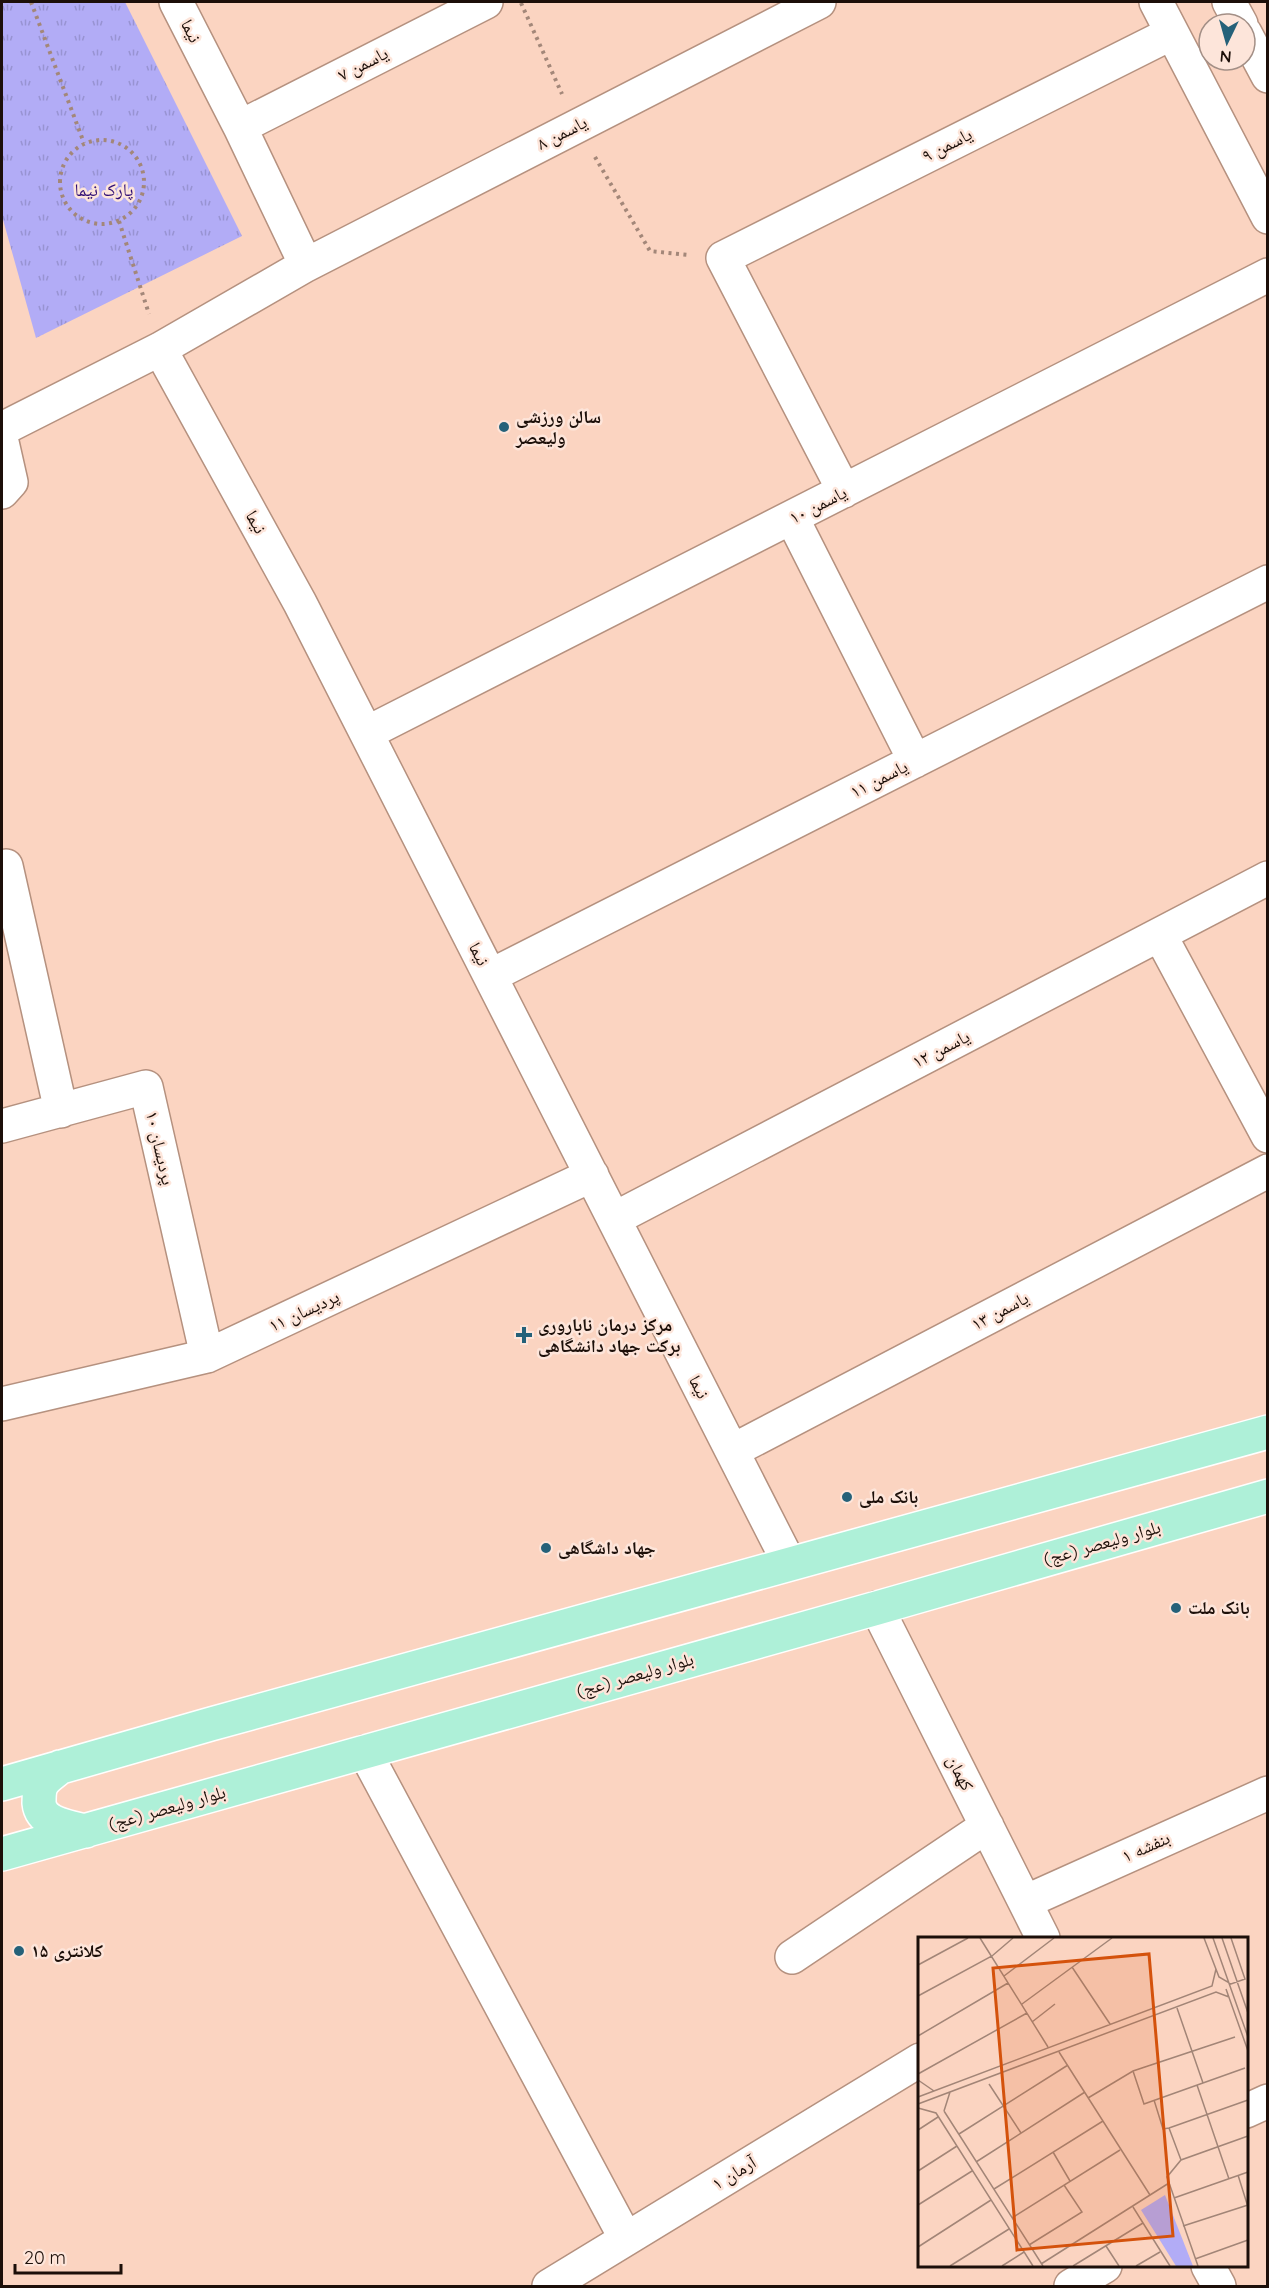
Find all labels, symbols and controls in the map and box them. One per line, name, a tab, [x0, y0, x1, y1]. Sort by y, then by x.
north arrow	[1197, 12, 1257, 72]
street label: نیما	[176, 15, 207, 46]
street label: یاسمن ۷	[334, 41, 392, 86]
text: N	[1219, 46, 1232, 67]
street label: یاسمن ۸	[533, 110, 591, 155]
street label: یاسمن ۹	[918, 122, 976, 167]
park label: پارک نیما	[74, 178, 134, 201]
place label: سالن ورزشی ولیعصر	[515, 405, 601, 449]
marker: سالن ورزشی ولیعصر	[497, 420, 511, 434]
street label: یاسمن ۱۰	[785, 480, 850, 529]
street label: نیما	[241, 506, 272, 538]
street label: یاسمن ۱۱	[846, 754, 911, 803]
street label: نیما	[464, 938, 495, 969]
street label: یاسمن ۱۲	[908, 1024, 973, 1073]
street label: پردیسان ۱۰	[141, 1109, 180, 1187]
street label: پردیسان ۱۱	[265, 1284, 343, 1337]
street label: یاسمن ۱۳	[967, 1286, 1032, 1335]
place label: مرکز درمان ناباروری برکت جهاد دانشگاهی	[538, 1313, 680, 1357]
marker: مرکز درمان ناباروری برکت جهاد دانشگاهی	[515, 1326, 533, 1344]
street label: نیما	[684, 1371, 715, 1402]
place label: بانک ملی	[859, 1485, 918, 1508]
marker: بانک ملی	[840, 1490, 854, 1504]
street label: بلوار ولیعصر (عج)	[1041, 1515, 1163, 1571]
place label: جهاد داشگاهی	[558, 1536, 656, 1559]
marker: جهاد داشگاهی	[539, 1541, 553, 1555]
place label: بانک ملت	[1188, 1596, 1250, 1619]
marker: بانک ملت	[1169, 1601, 1183, 1615]
street label: بلوار ولیعصر (عج)	[574, 1647, 696, 1703]
street label: کهمان	[942, 1751, 979, 1795]
street label: بلوار ولیعصر (عج)	[106, 1780, 228, 1836]
street label: بنفشه ۱	[1118, 1826, 1173, 1867]
inset map	[918, 1937, 1248, 2267]
place label: کلانتری ۱۵	[31, 1939, 103, 1962]
marker: کلانتری ۱۵	[12, 1944, 26, 1958]
street label: آرمان ۱	[707, 2150, 760, 2195]
scale bar	[15, 2237, 122, 2275]
text: 20 m	[24, 2246, 66, 2269]

